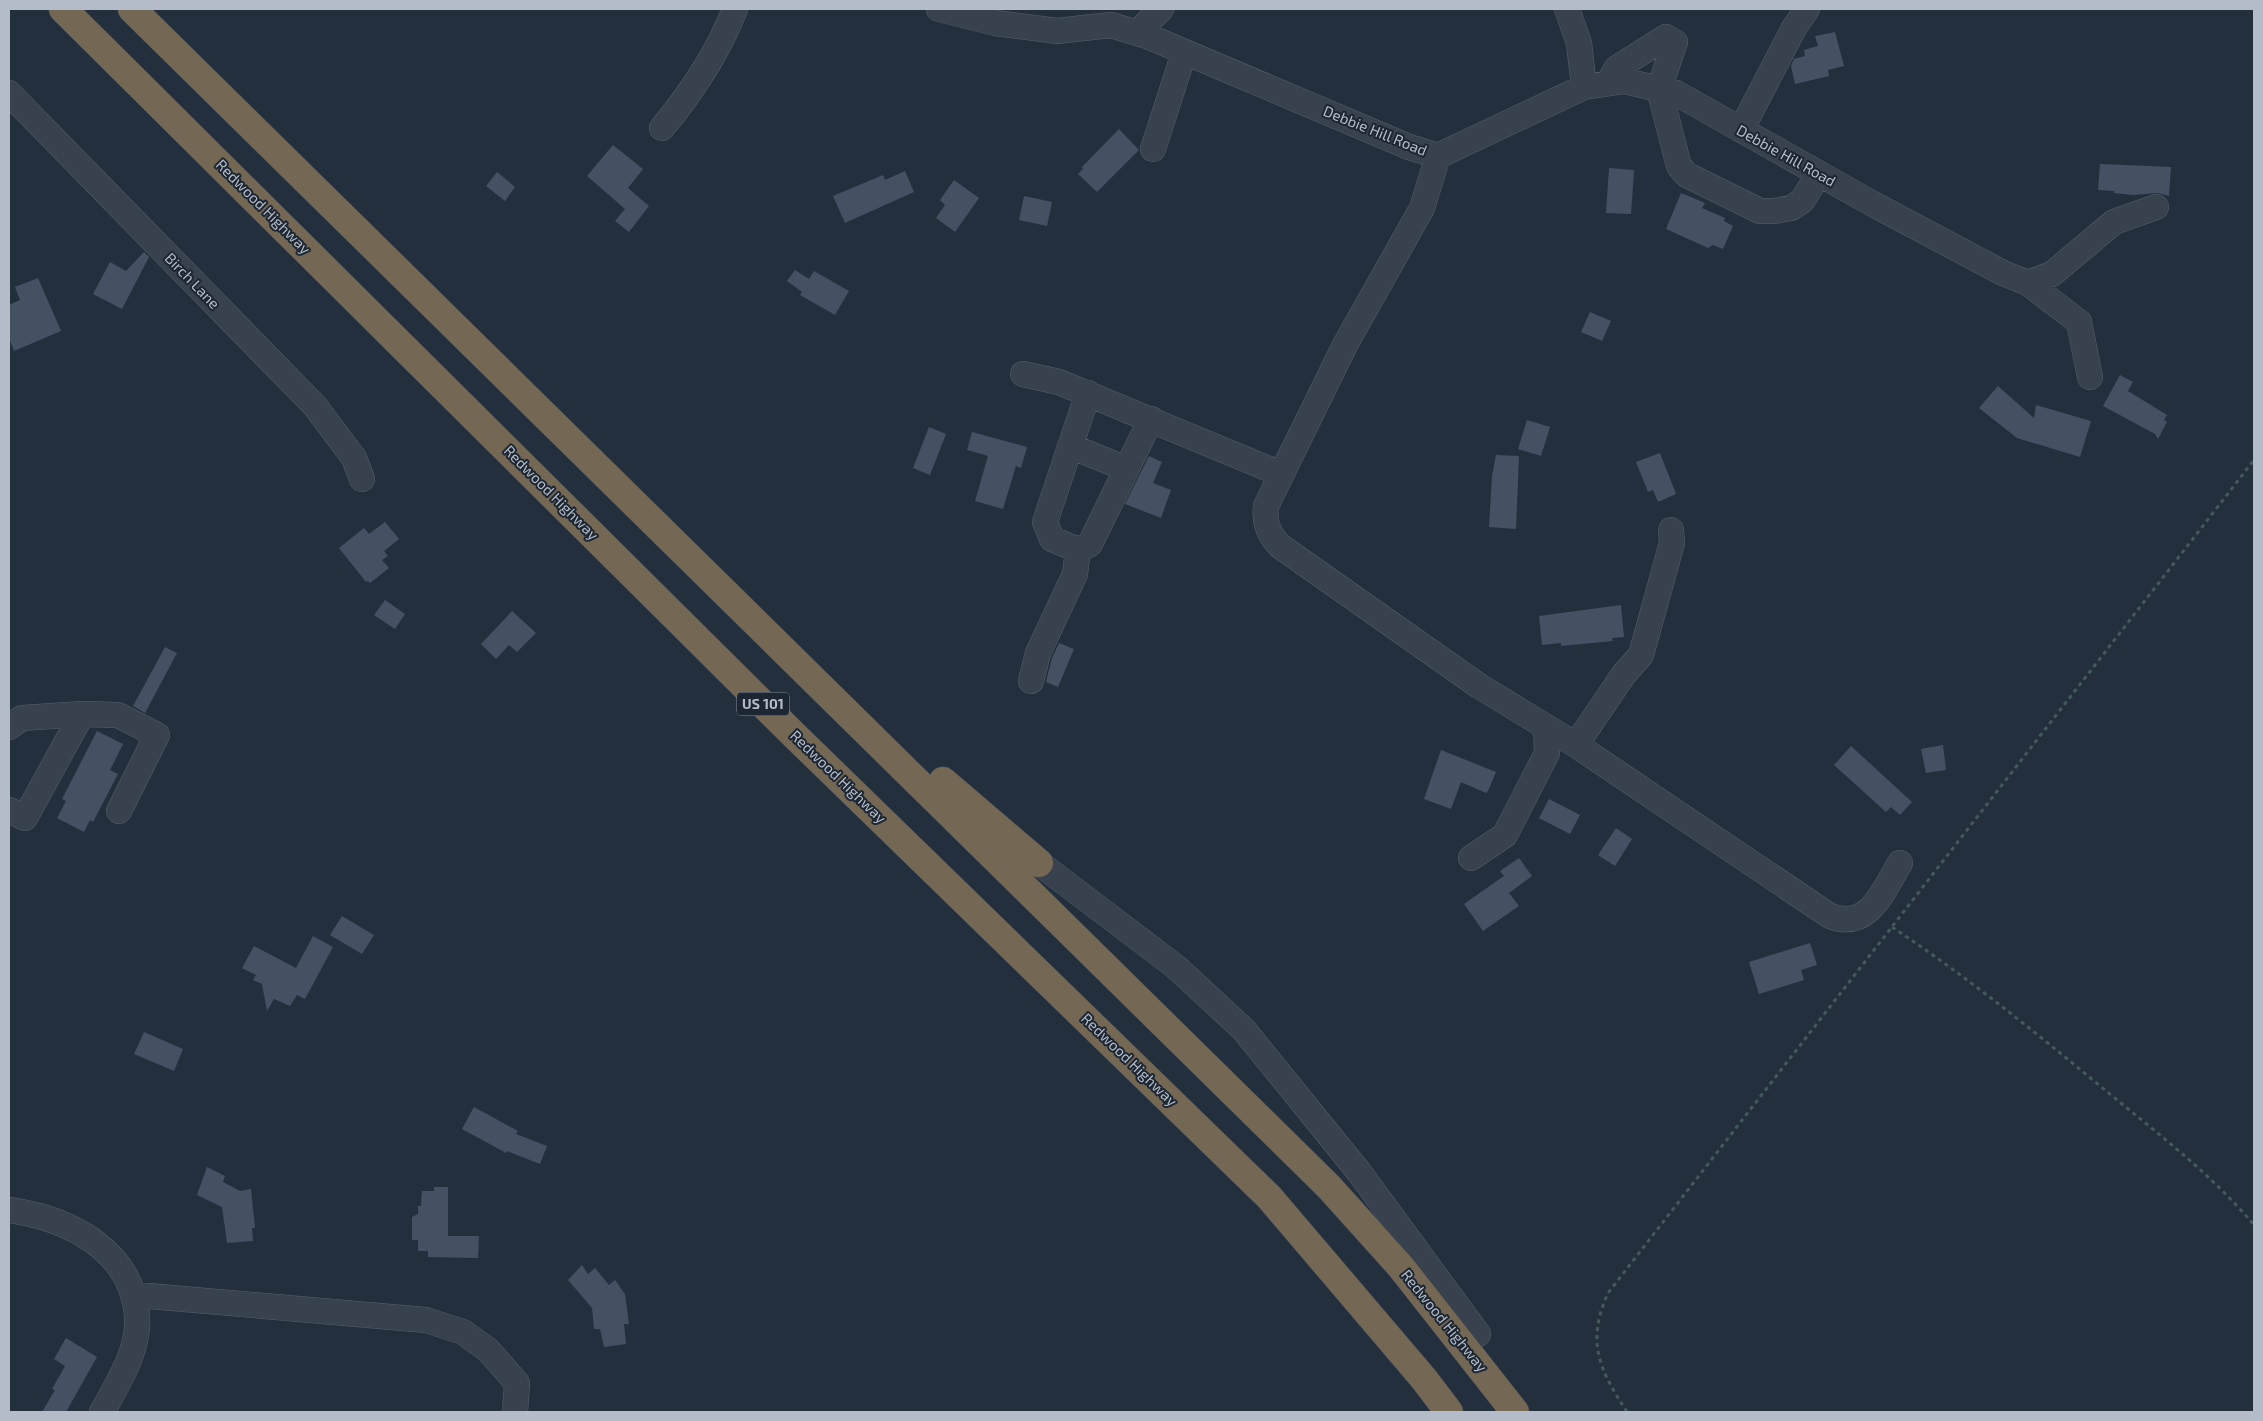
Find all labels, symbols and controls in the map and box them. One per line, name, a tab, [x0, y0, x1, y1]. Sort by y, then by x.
street label: Debbie Hill Road	[1321, 101, 1430, 159]
street label: Debbie Hill Road	[1734, 120, 1839, 190]
street label: Redwood Highway	[213, 155, 315, 257]
street label: Birch Lane	[162, 249, 224, 312]
street label: Redwood Highway	[501, 441, 603, 543]
road number: US 101	[737, 692, 789, 716]
street label: Redwood Highway	[787, 726, 890, 827]
street label: Redwood Highway	[1078, 1009, 1181, 1110]
street label: Redwood Highway	[1398, 1266, 1492, 1375]

